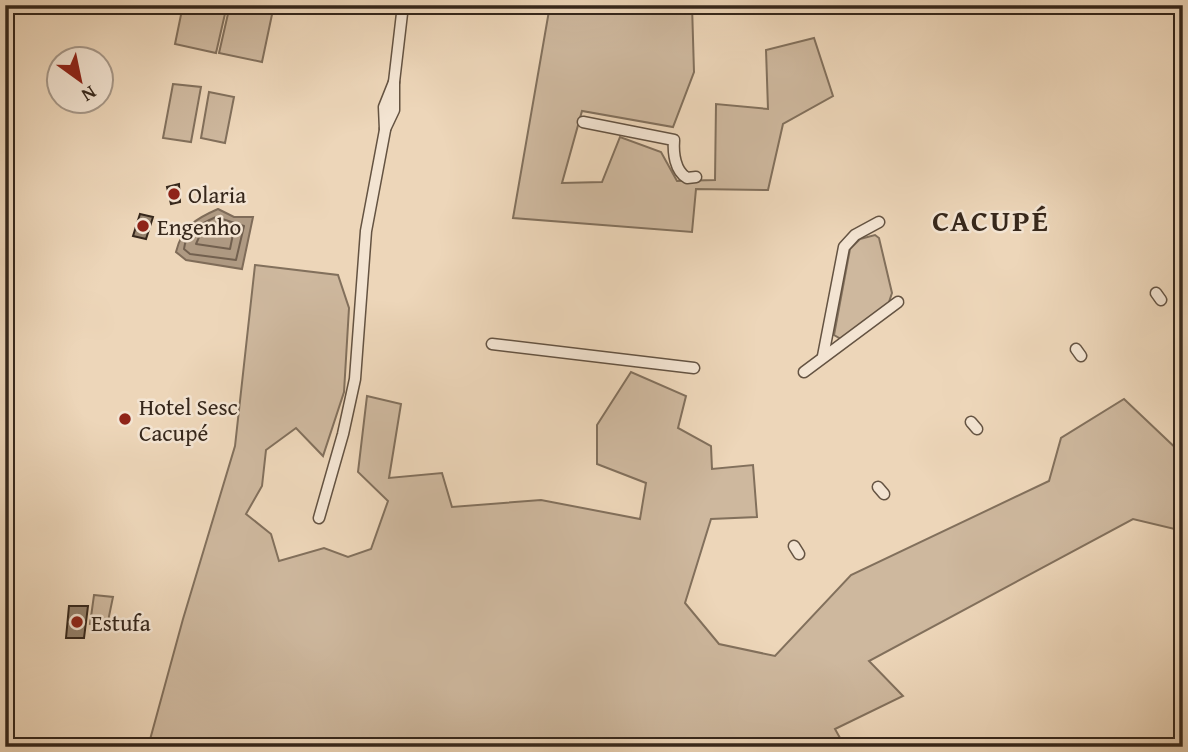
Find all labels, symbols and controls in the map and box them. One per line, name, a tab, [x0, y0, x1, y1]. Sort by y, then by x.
north arrow	[46, 46, 116, 116]
text: N	[76, 79, 102, 110]
place label: Olaria	[188, 178, 246, 211]
marker: Olaria	[166, 186, 182, 202]
district label: CACUPÉ	[932, 198, 1050, 242]
place label: Engenho	[157, 210, 241, 243]
marker: Engenho	[135, 218, 151, 234]
place label: Hotel Sesc Cacupé	[139, 390, 238, 449]
marker: Hotel Sesc Cacupé	[117, 411, 133, 427]
place label: Estufa	[91, 606, 151, 639]
marker: Estufa	[69, 614, 85, 630]

